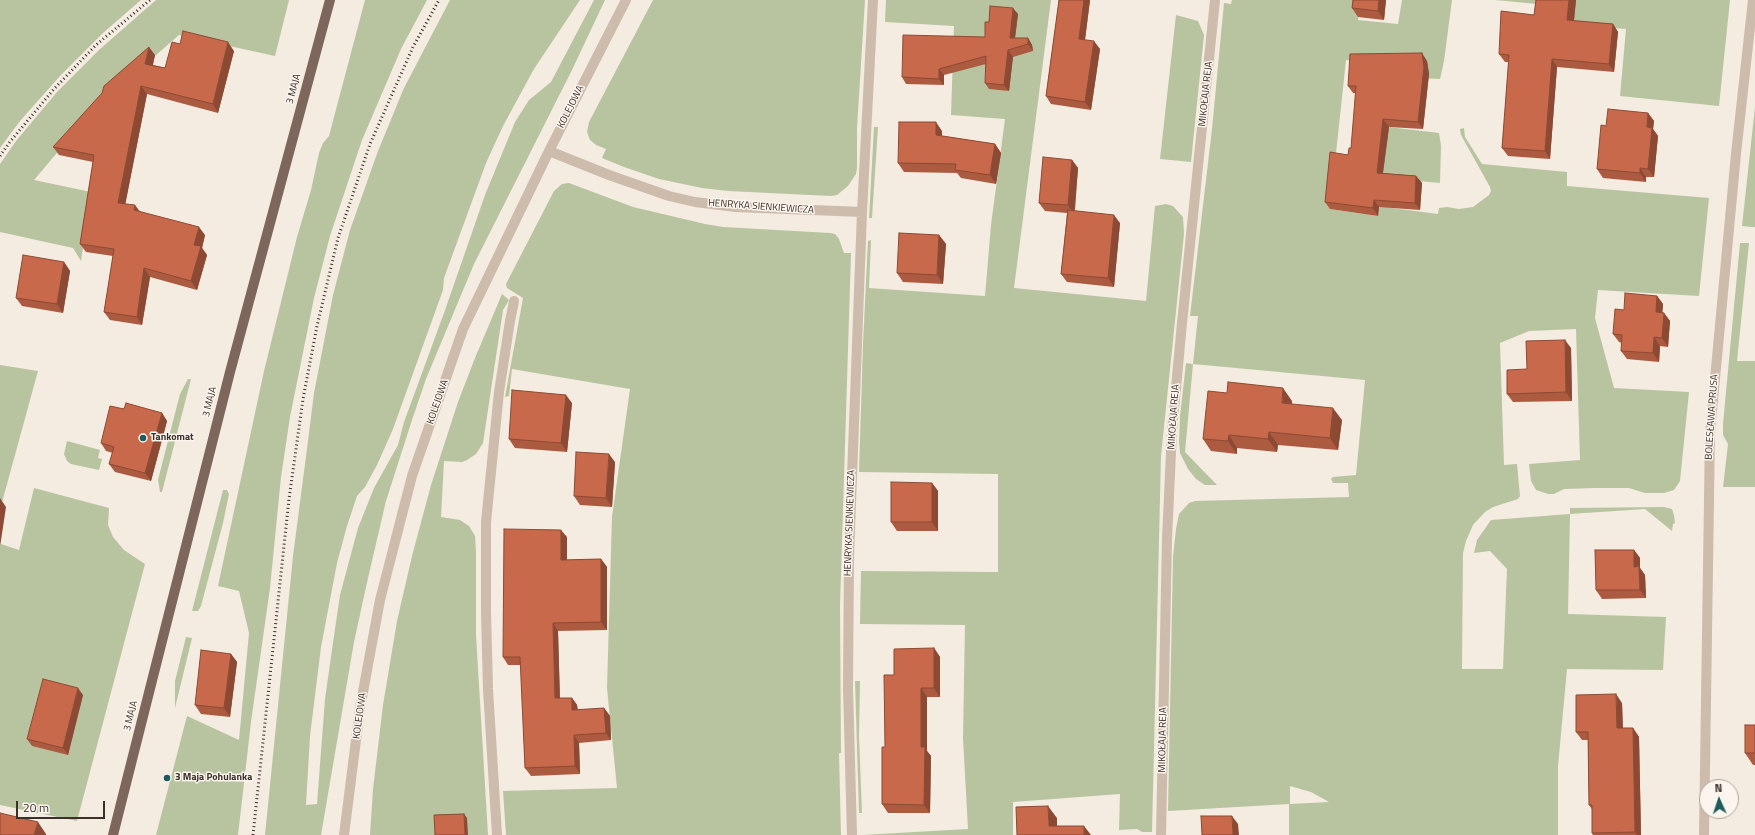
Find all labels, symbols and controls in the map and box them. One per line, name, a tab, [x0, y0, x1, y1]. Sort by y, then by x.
street label: MIKOŁAJA REJA	[1197, 61, 1215, 127]
street label: 3 MAJA	[284, 72, 304, 106]
street label: KOLEJOWA	[555, 84, 587, 130]
street label: HENRYKA SIENKIEWICZA	[708, 197, 814, 217]
street label: BOLESŁAWA PRUSA	[1703, 374, 1721, 460]
street label: KOLEJOWA	[425, 378, 451, 426]
street label: MIKOŁAJA REJA	[1166, 384, 1182, 450]
street label: 3 MAJA	[200, 386, 220, 418]
place label: Tankomat	[151, 432, 194, 444]
marker: Tankomat	[138, 433, 148, 443]
street label: HENRYKA SIENKIEWICZA	[842, 470, 858, 576]
street label: KOLEJOWA	[351, 692, 369, 740]
street label: 3 MAJA	[121, 700, 141, 732]
street label: MIKOŁAJA REJA	[1156, 707, 1170, 773]
place label: 3 Maja Pohulanka	[175, 772, 252, 784]
marker: 3 Maja Pohulanka	[162, 773, 172, 783]
north arrow	[1699, 779, 1739, 819]
text: N	[1714, 780, 1723, 796]
scale bar	[18, 793, 107, 819]
text: 20 m	[23, 798, 49, 817]

